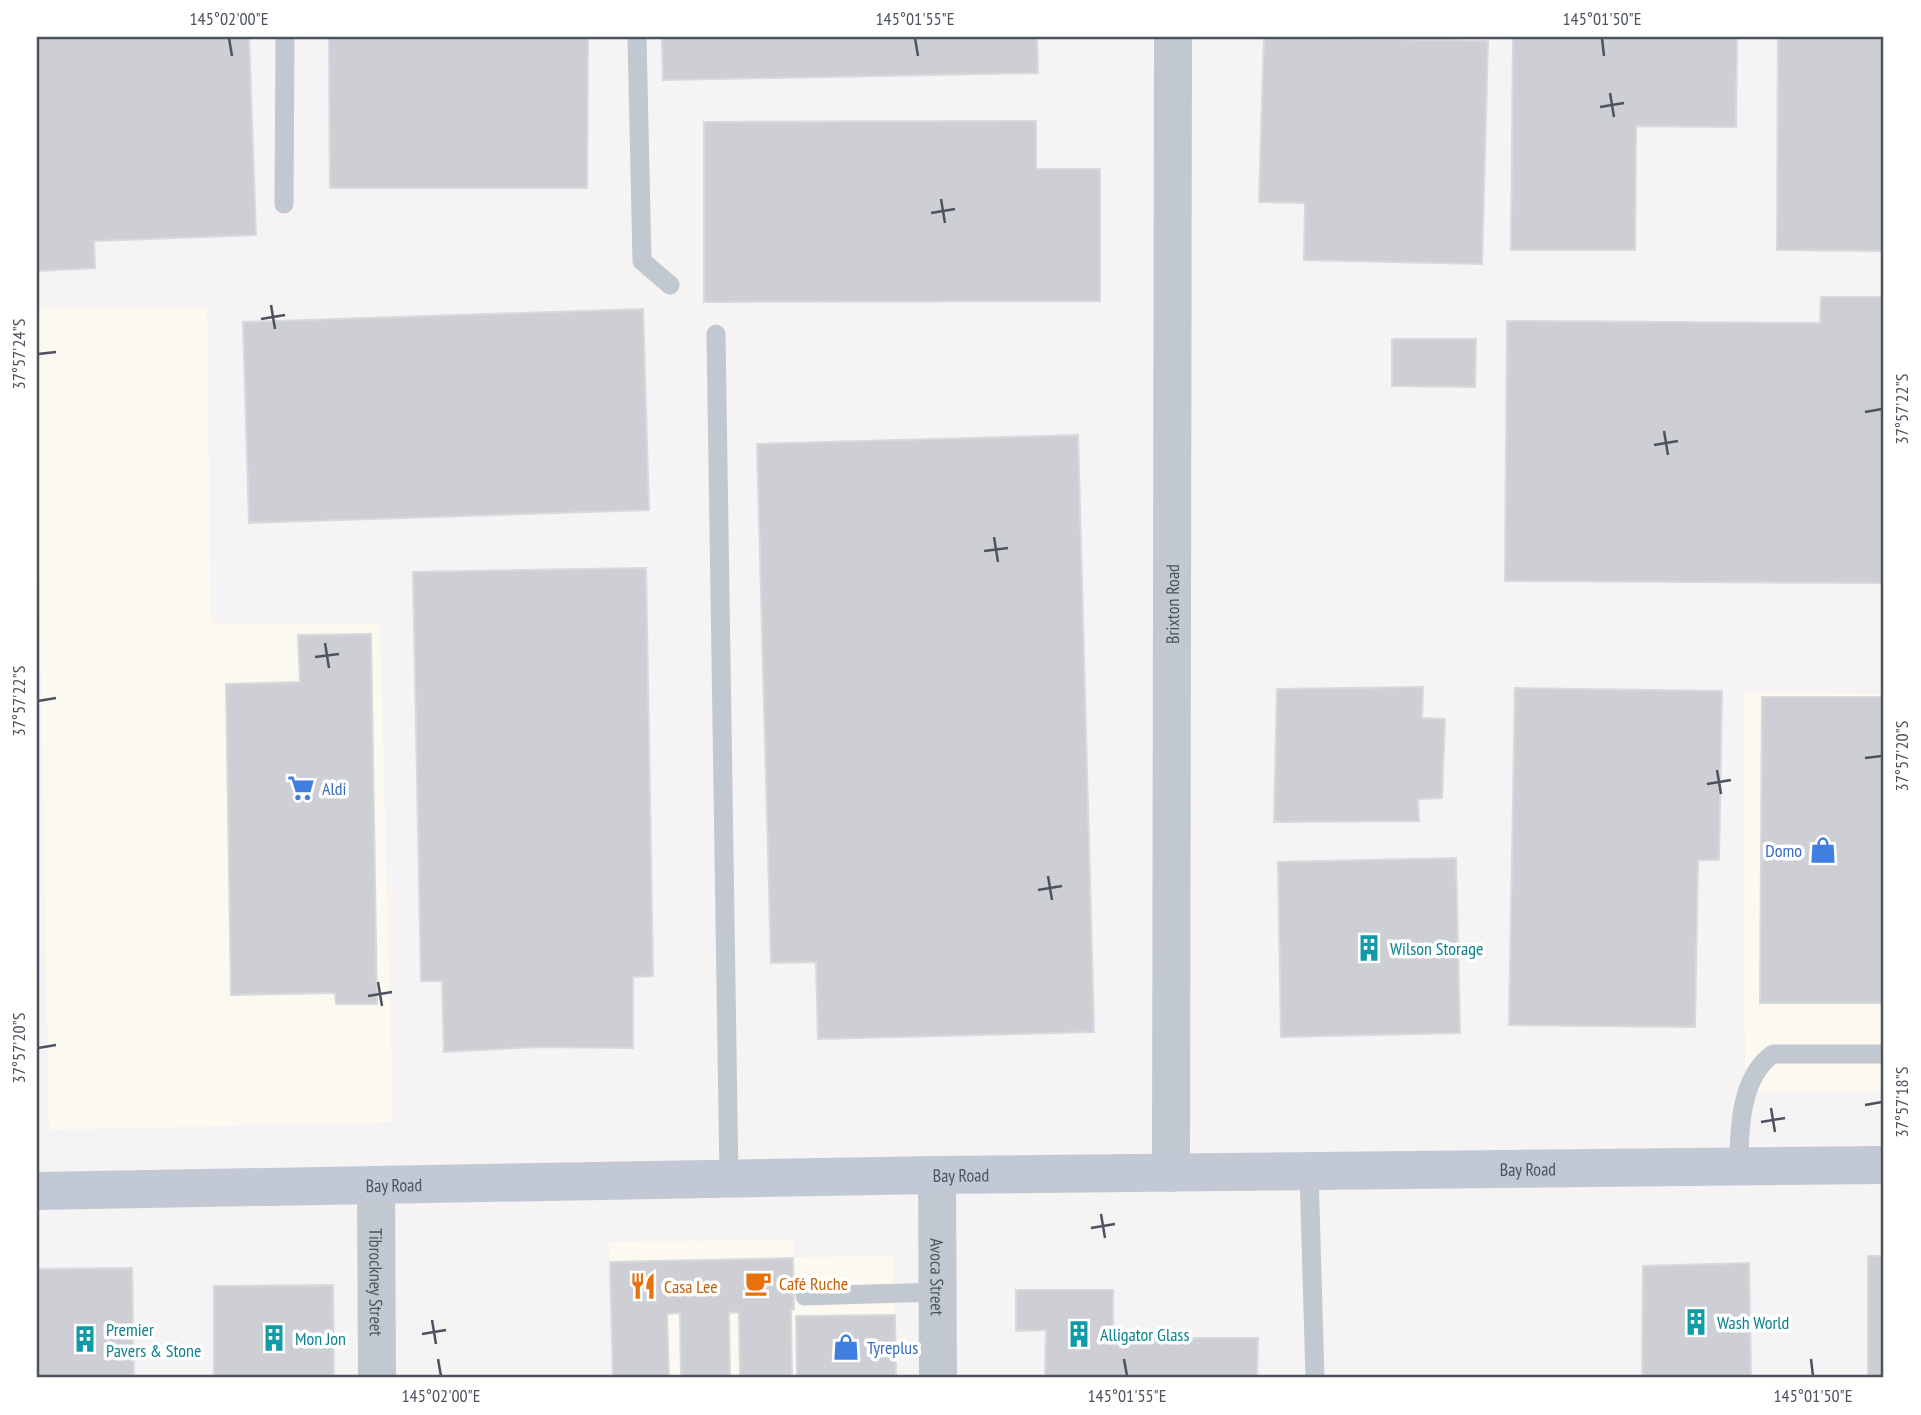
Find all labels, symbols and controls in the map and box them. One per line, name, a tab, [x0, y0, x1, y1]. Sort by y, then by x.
text: 145°02'00"E	[190, 7, 268, 30]
text: 145°01'55"E	[876, 7, 954, 30]
text: 145°01'50"E	[1563, 7, 1641, 30]
text: 37°57'24"S	[7, 318, 30, 389]
text: 37°57'22"S	[1890, 373, 1913, 444]
street label: Brixton Road	[1160, 564, 1184, 644]
text: 37°57'22"S	[7, 665, 30, 736]
text: 37°57'20"S	[1890, 720, 1913, 791]
supermarket icon: Aldi	[286, 773, 316, 803]
place label: Aldi	[322, 777, 346, 800]
shop icon: Domo	[1808, 835, 1838, 865]
place label: Domo	[1765, 839, 1802, 862]
building icon: Wilson Storage	[1354, 933, 1384, 963]
place label: Wilson Storage	[1390, 937, 1483, 960]
text: 37°57'20"S	[7, 1012, 30, 1083]
text: 37°57'18"S	[1890, 1066, 1913, 1137]
street label: Bay Road	[1499, 1157, 1556, 1181]
street label: Bay Road	[932, 1163, 989, 1187]
street label: Bay Road	[365, 1173, 422, 1197]
street label: Tibrockney Street	[365, 1228, 388, 1336]
street label: Avoca Street	[926, 1238, 949, 1316]
cafe icon: Café Ruche	[743, 1268, 773, 1298]
restaurant icon: Casa Lee	[628, 1271, 658, 1301]
place label: Café Ruche	[779, 1272, 848, 1295]
place label: Casa Lee	[664, 1275, 718, 1298]
building icon: Wash World	[1681, 1307, 1711, 1337]
place label: Wash World	[1717, 1311, 1789, 1334]
place label: Premier Pavers & Stone	[106, 1318, 201, 1362]
building icon: Alligator Glass	[1064, 1319, 1094, 1349]
building icon: Mon Jon	[259, 1323, 289, 1353]
place label: Alligator Glass	[1100, 1323, 1190, 1346]
building icon: Premier Pavers & Stone	[70, 1324, 100, 1354]
place label: Mon Jon	[295, 1327, 346, 1350]
shop icon: Tyreplus	[831, 1332, 861, 1362]
place label: Tyreplus	[867, 1336, 918, 1359]
text: 145°02'00"E	[402, 1384, 480, 1407]
text: 145°01'55"E	[1088, 1384, 1166, 1407]
text: 145°01'50"E	[1774, 1384, 1852, 1407]

